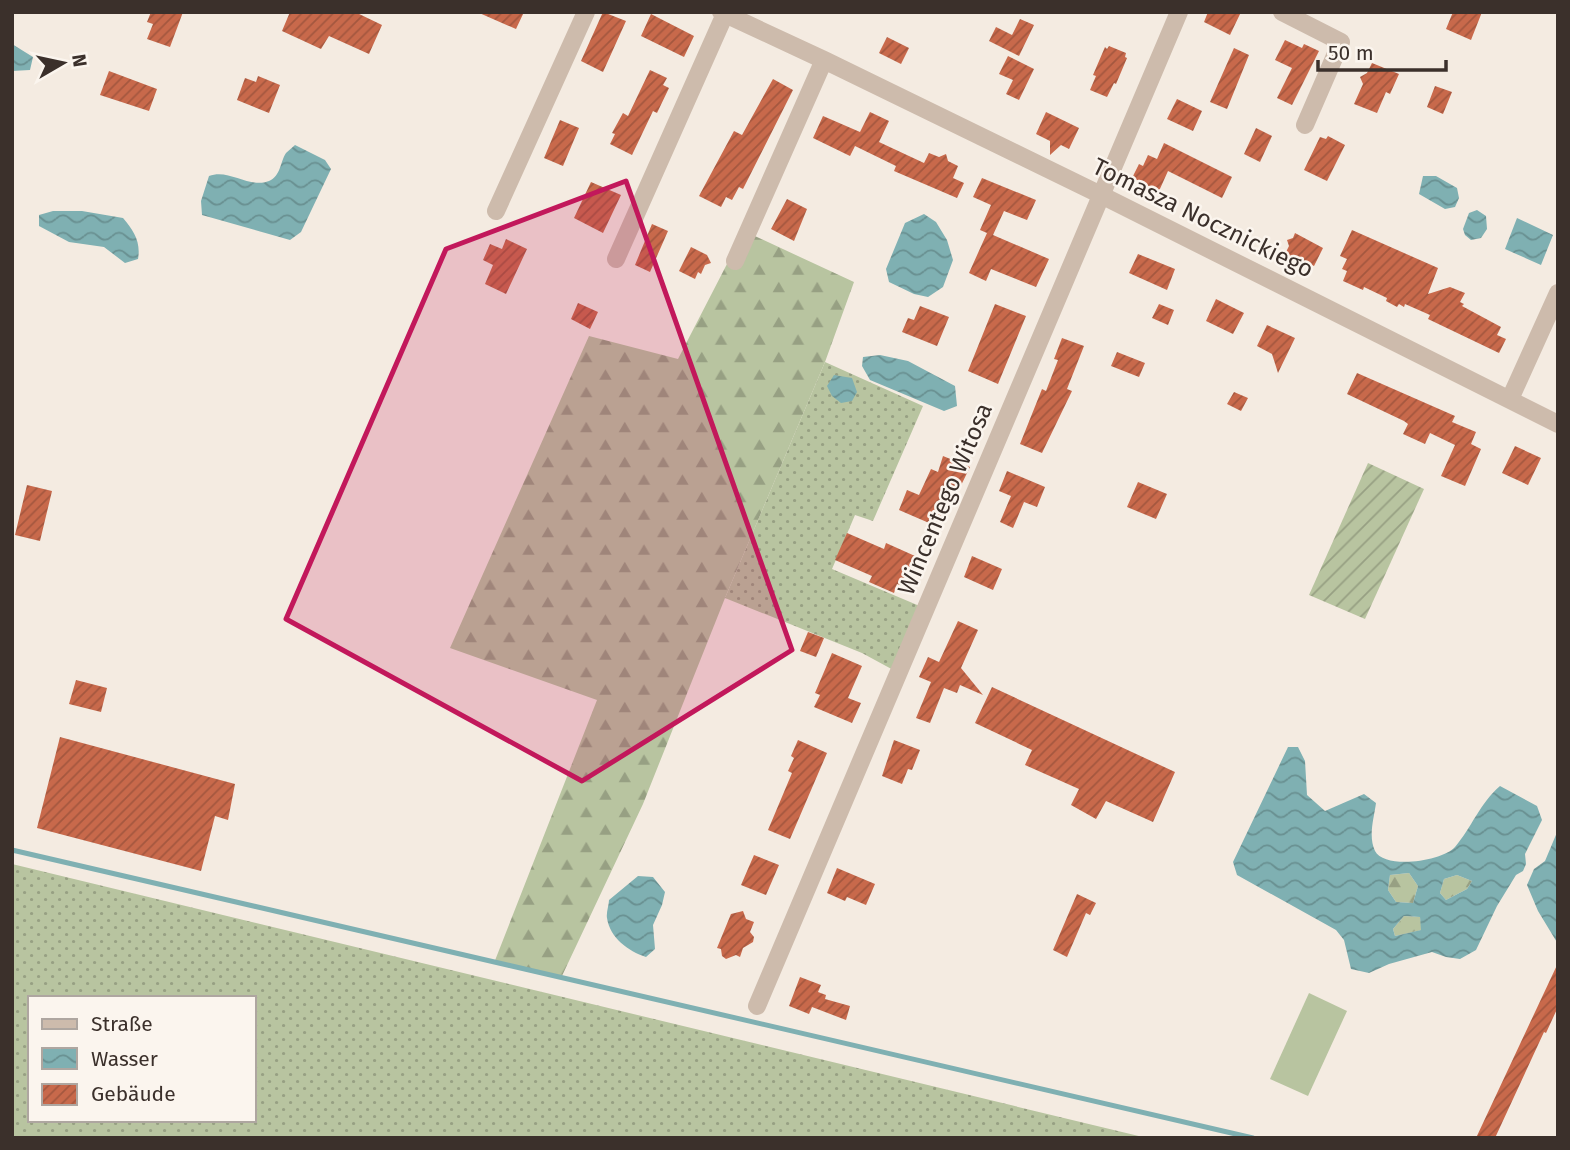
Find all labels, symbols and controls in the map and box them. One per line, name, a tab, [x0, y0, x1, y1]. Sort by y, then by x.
north arrow	[28, 28, 98, 98]
scale bar	[1318, 28, 1446, 72]
text: 50 m	[1328, 40, 1374, 66]
text: N	[67, 52, 92, 68]
street label: Tomasza Nocznickiego	[1088, 152, 1318, 284]
street label: Wincentego Witosa	[892, 399, 998, 599]
legend	[28, 996, 256, 1122]
text: Straße	[91, 1011, 153, 1037]
text: Wasser	[91, 1046, 158, 1072]
text: Gebäude	[91, 1081, 176, 1107]

